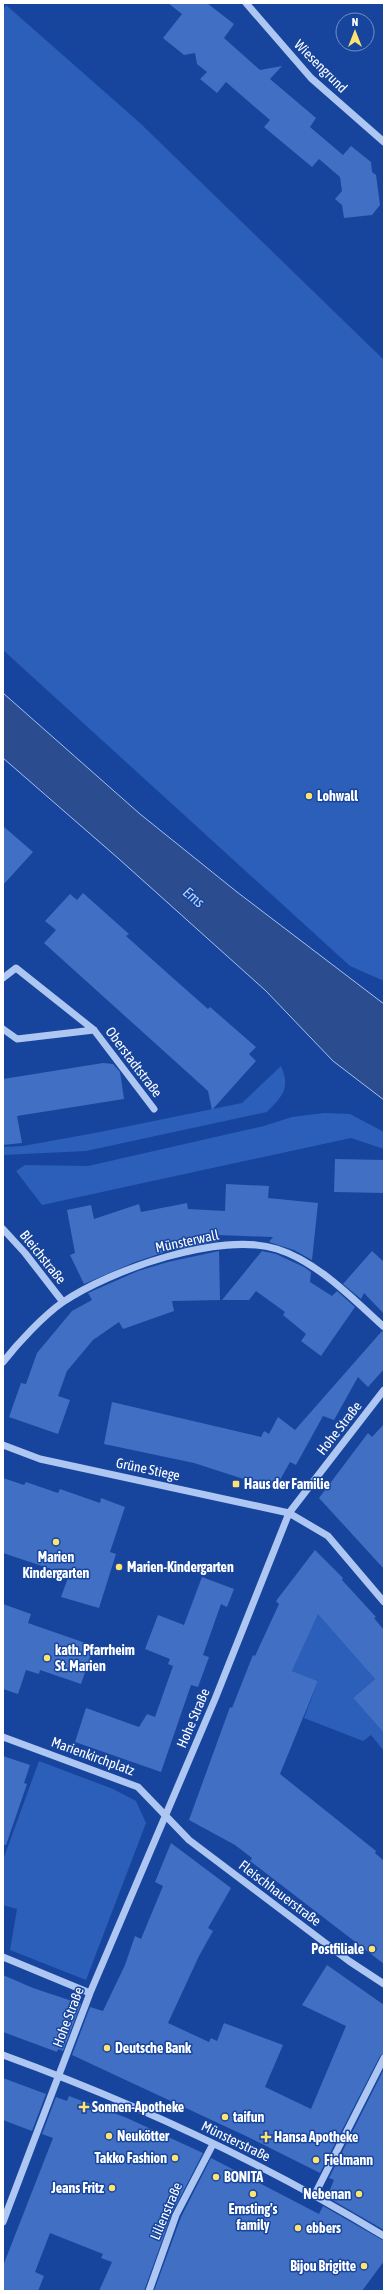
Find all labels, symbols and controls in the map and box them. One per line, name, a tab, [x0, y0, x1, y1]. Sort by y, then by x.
north arrow	[335, 12, 375, 52]
text: N	[352, 16, 358, 28]
street label: Wiesengrund	[291, 36, 351, 96]
place label: Lohwall	[317, 788, 358, 804]
marker: Lohwall	[304, 791, 314, 801]
water label: Ems	[180, 883, 208, 911]
street label: Oberstadtstraße	[102, 1024, 166, 1100]
street label: Münsterwall	[154, 1226, 220, 1256]
street label: Bleichstraße	[17, 1227, 69, 1287]
street label: Hohe Straße	[313, 1398, 365, 1458]
street label: Grüne Stiege	[115, 1454, 181, 1484]
place label: Haus der Familie	[244, 1476, 330, 1492]
marker: Haus der Familie	[231, 1479, 241, 1489]
marker: Marien Kindergarten	[51, 1537, 61, 1547]
place label: Marien Kindergarten	[23, 1549, 90, 1581]
place label: Marien-Kindergarten	[127, 1559, 234, 1575]
marker: Marien-Kindergarten	[114, 1562, 124, 1572]
place label: kath. Pfarrheim St. Marien	[55, 1642, 135, 1674]
marker: kath. Pfarrheim St. Marien	[42, 1653, 52, 1663]
street label: Hohe Straße	[173, 1686, 213, 1750]
street label: Marienkirchplatz	[49, 1734, 137, 1778]
street label: Fleischhauerstraße	[236, 1857, 324, 1929]
place label: Postfiliale	[311, 1941, 364, 1957]
marker: Postfiliale	[367, 1944, 377, 1954]
street label: Hohe Straße	[49, 1985, 87, 2049]
place label: Deutsche Bank	[115, 2040, 192, 2056]
marker: Deutsche Bank	[102, 2043, 112, 2053]
place label: Sonnen-Apotheke	[92, 2099, 184, 2115]
marker: Sonnen-Apotheke	[79, 2102, 89, 2112]
place label: taifun	[232, 2109, 264, 2125]
marker: taifun	[220, 2112, 230, 2122]
street label: Münsterstraße	[199, 2117, 273, 2165]
place label: Neukötter	[117, 2128, 170, 2144]
place label: Hansa Apotheke	[274, 2129, 358, 2145]
marker: Neukötter	[104, 2131, 114, 2141]
marker: Hansa Apotheke	[261, 2132, 271, 2142]
place label: Takko Fashion	[95, 2150, 167, 2166]
place label: Fielmann	[324, 2152, 373, 2168]
marker: Takko Fashion	[170, 2153, 180, 2163]
marker: Fielmann	[311, 2155, 321, 2165]
place label: BONITA	[224, 2169, 263, 2185]
marker: BONITA	[211, 2172, 221, 2182]
place label: Jeans Fritz	[50, 2180, 104, 2196]
street label: Lilienstraße	[147, 2180, 185, 2242]
marker: Jeans Fritz	[107, 2183, 117, 2193]
place label: Nebenan	[303, 2186, 351, 2202]
marker: Ernsting's family	[248, 2189, 258, 2199]
marker: Nebenan	[354, 2189, 364, 2199]
place label: Ernsting's family	[228, 2201, 278, 2233]
place label: ebbers	[306, 2220, 341, 2236]
marker: ebbers	[293, 2223, 303, 2233]
place label: Bijou Brigitte	[290, 2258, 356, 2274]
marker: Bijou Brigitte	[359, 2261, 369, 2271]

